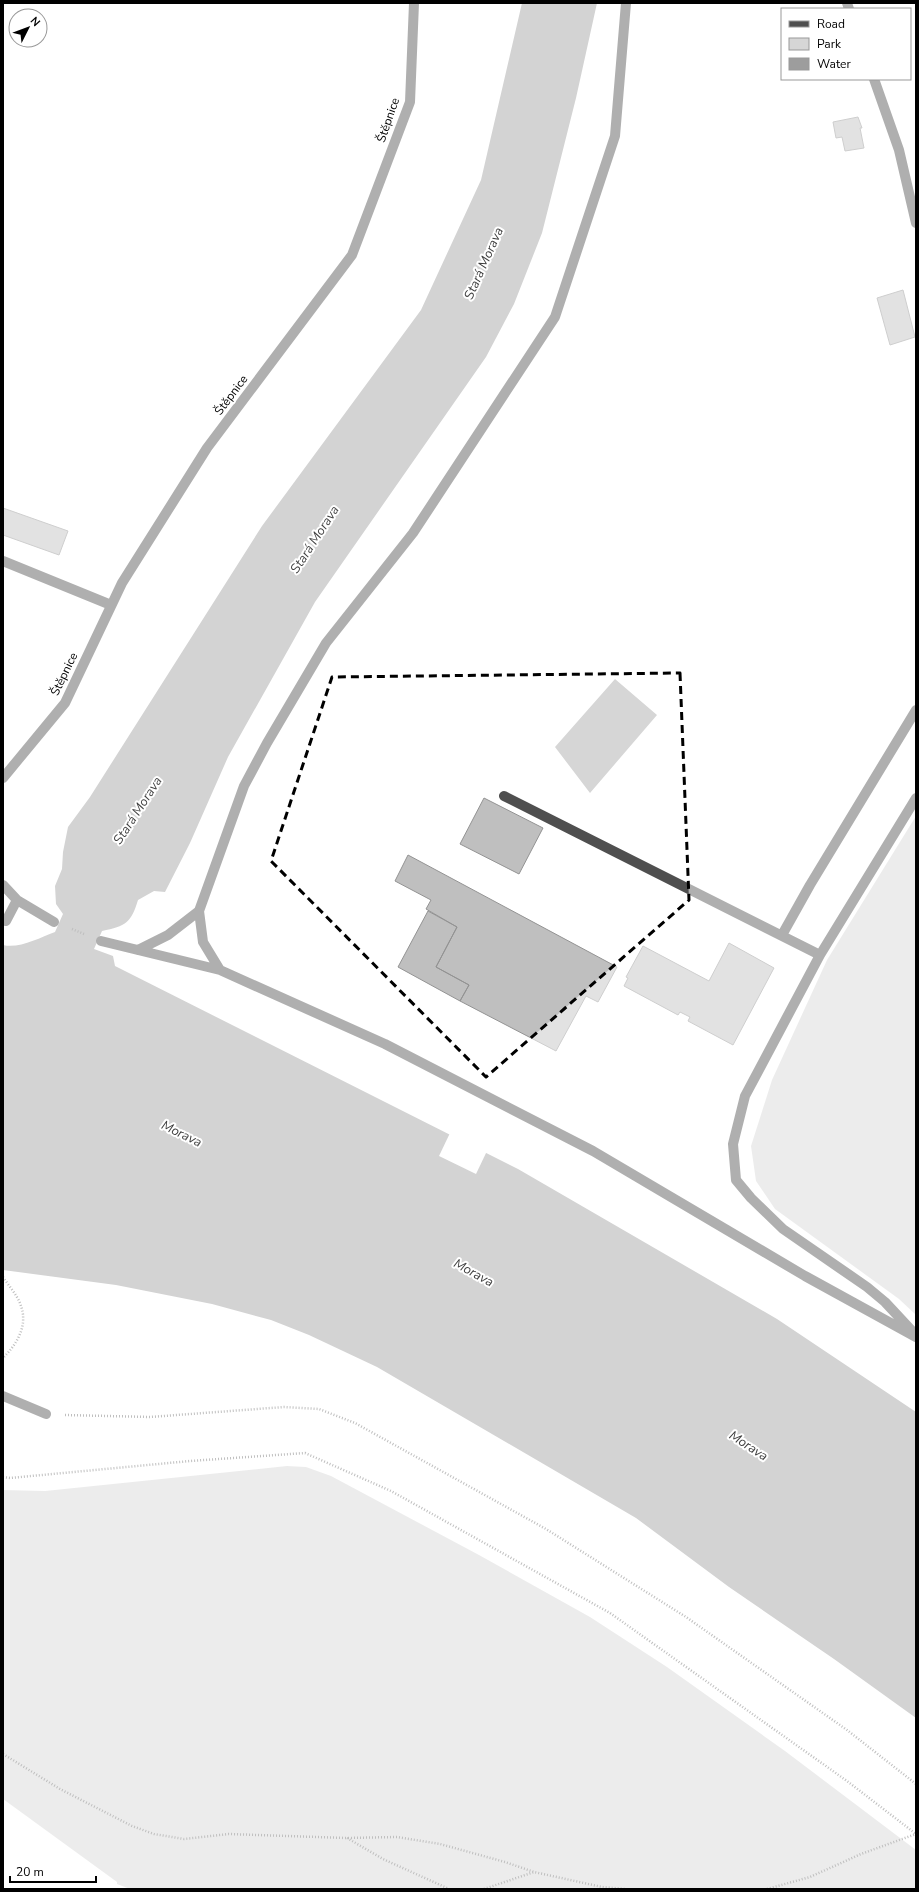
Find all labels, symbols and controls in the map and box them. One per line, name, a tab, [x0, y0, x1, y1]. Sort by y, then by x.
north arrow	[8, 8, 48, 48]
legend	[781, 8, 911, 80]
text: N	[27, 14, 43, 30]
text: Road	[817, 16, 845, 32]
text: Park	[817, 36, 842, 52]
text: Water	[817, 56, 851, 72]
street label: Štěpnice	[373, 96, 403, 144]
water label: Stará Morava	[460, 224, 508, 302]
street label: Štěpnice	[211, 372, 251, 418]
water label: Stará Morava	[286, 502, 344, 577]
street label: Štěpnice	[47, 650, 81, 698]
water label: Stará Morava	[109, 773, 167, 848]
water label: Morava	[158, 1116, 205, 1152]
water label: Morava	[450, 1255, 497, 1291]
water label: Morava	[725, 1427, 772, 1465]
scale bar	[10, 1858, 96, 1884]
text: 20 m	[16, 1864, 44, 1880]

